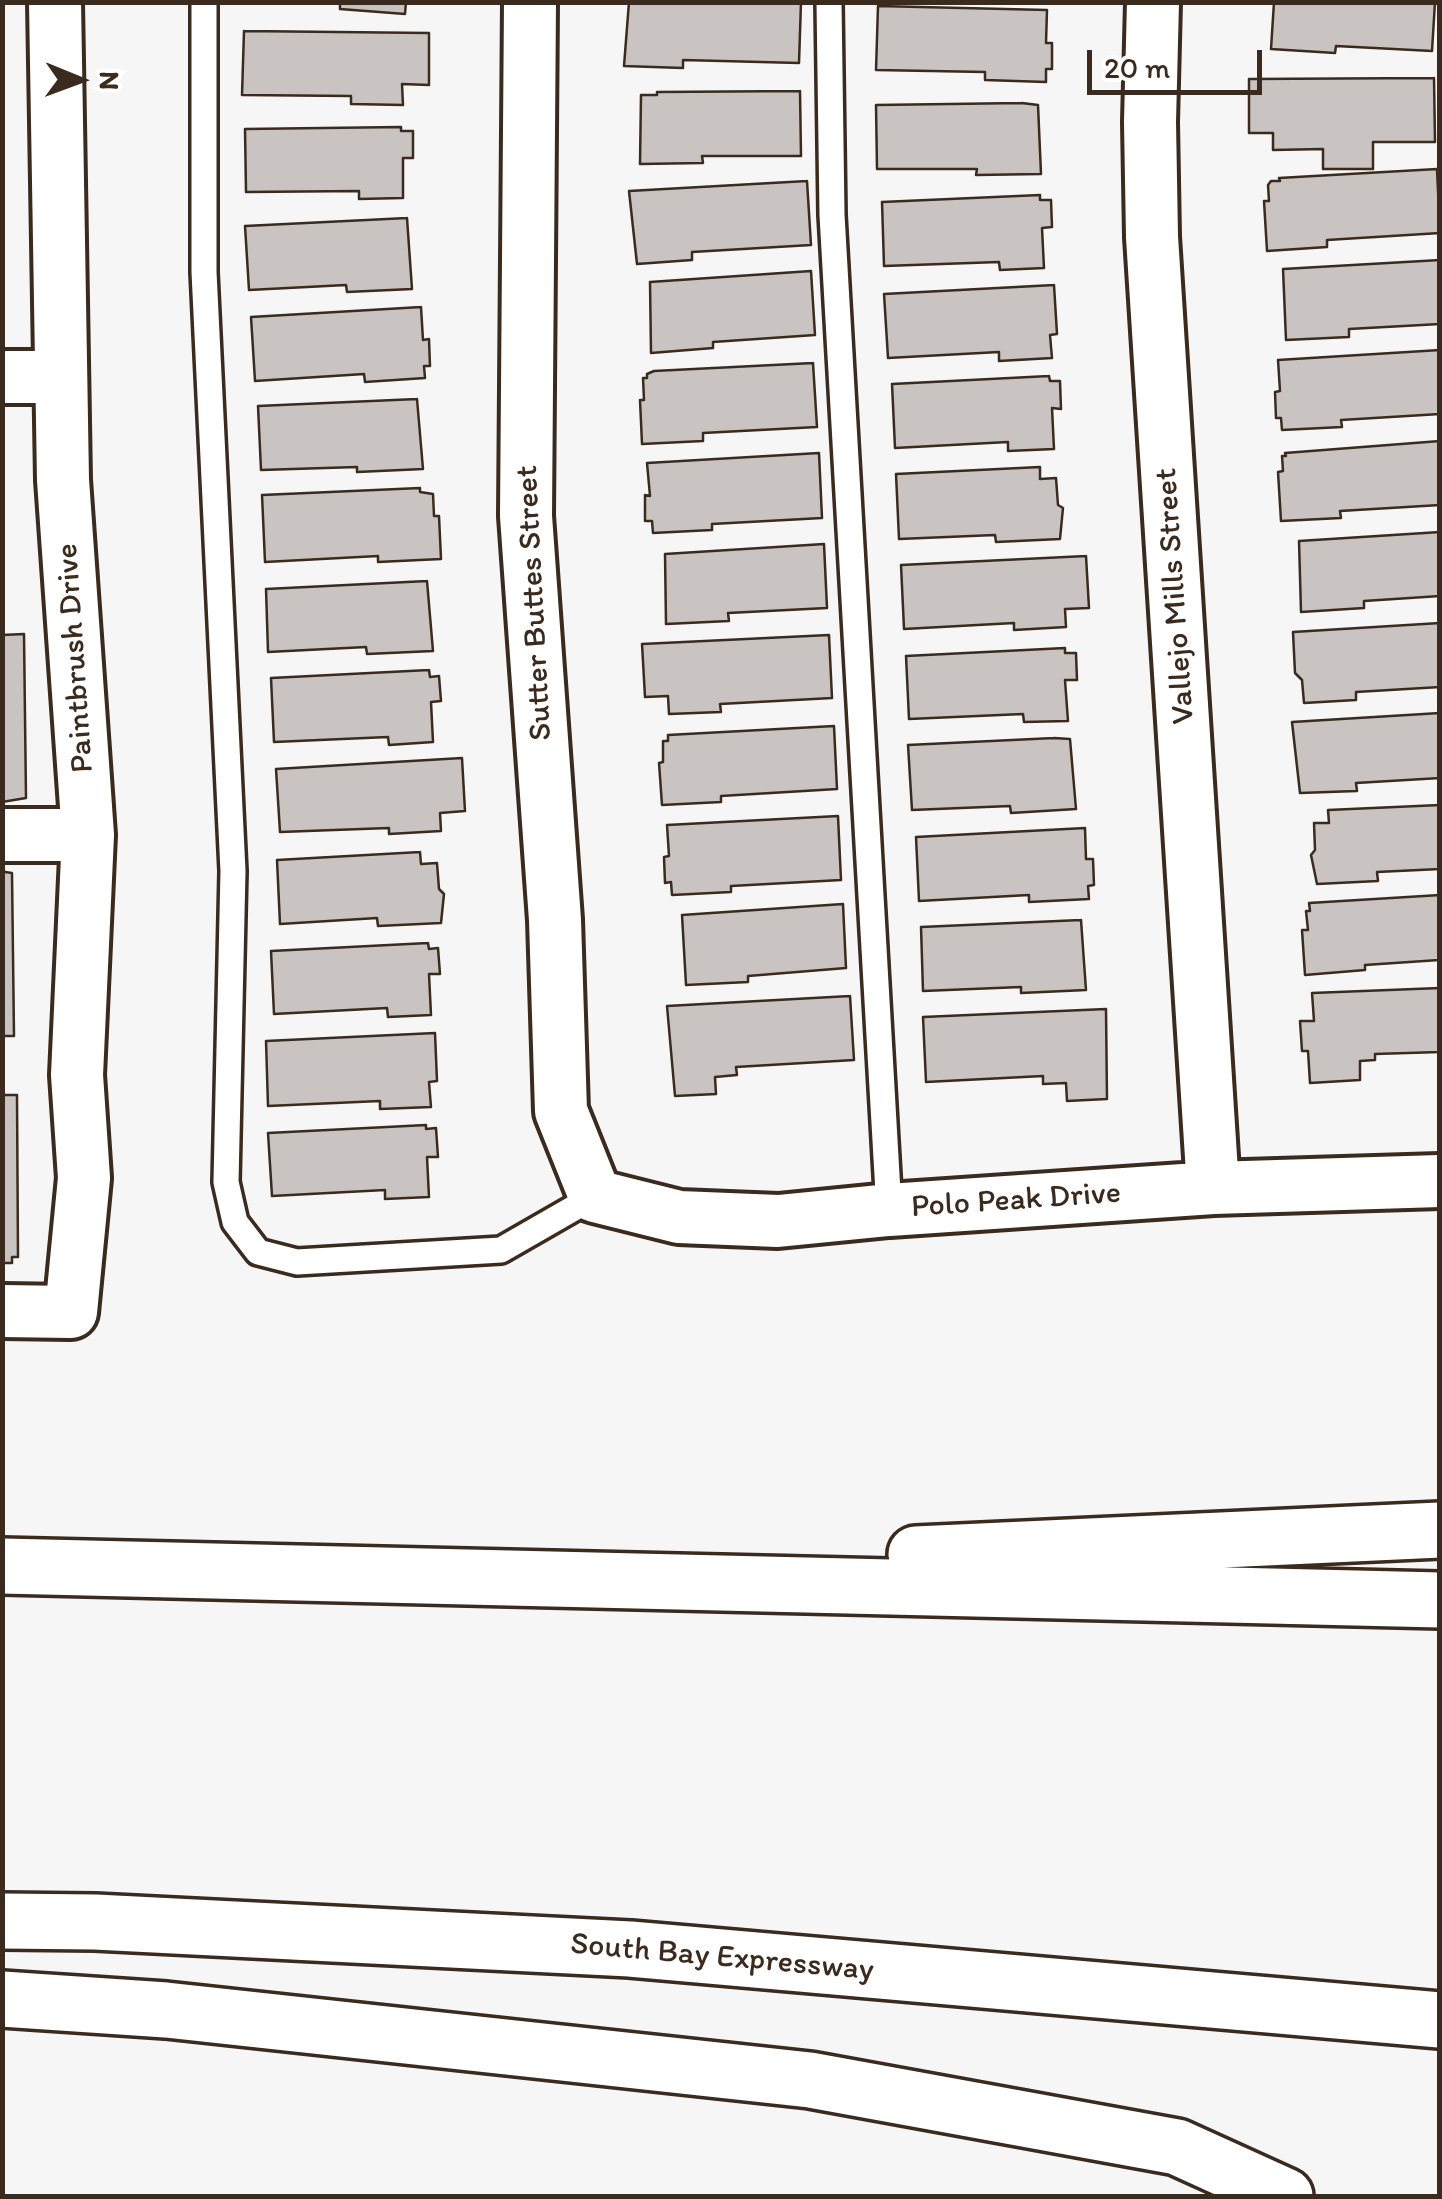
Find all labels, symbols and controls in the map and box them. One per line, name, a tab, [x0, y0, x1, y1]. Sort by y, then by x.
north arrow	[30, 30, 130, 130]
scale bar	[1092, 30, 1267, 92]
text: 20 m	[1104, 49, 1170, 86]
text: N	[93, 71, 127, 90]
street label: Sutter Buttes Street	[509, 464, 561, 742]
street label: Vallejo Mills Street	[1148, 467, 1204, 725]
street label: Paintbrush Drive	[49, 542, 103, 774]
street label: Polo Peak Drive	[910, 1175, 1122, 1227]
street label: South Bay Expressway	[569, 1926, 875, 1990]

